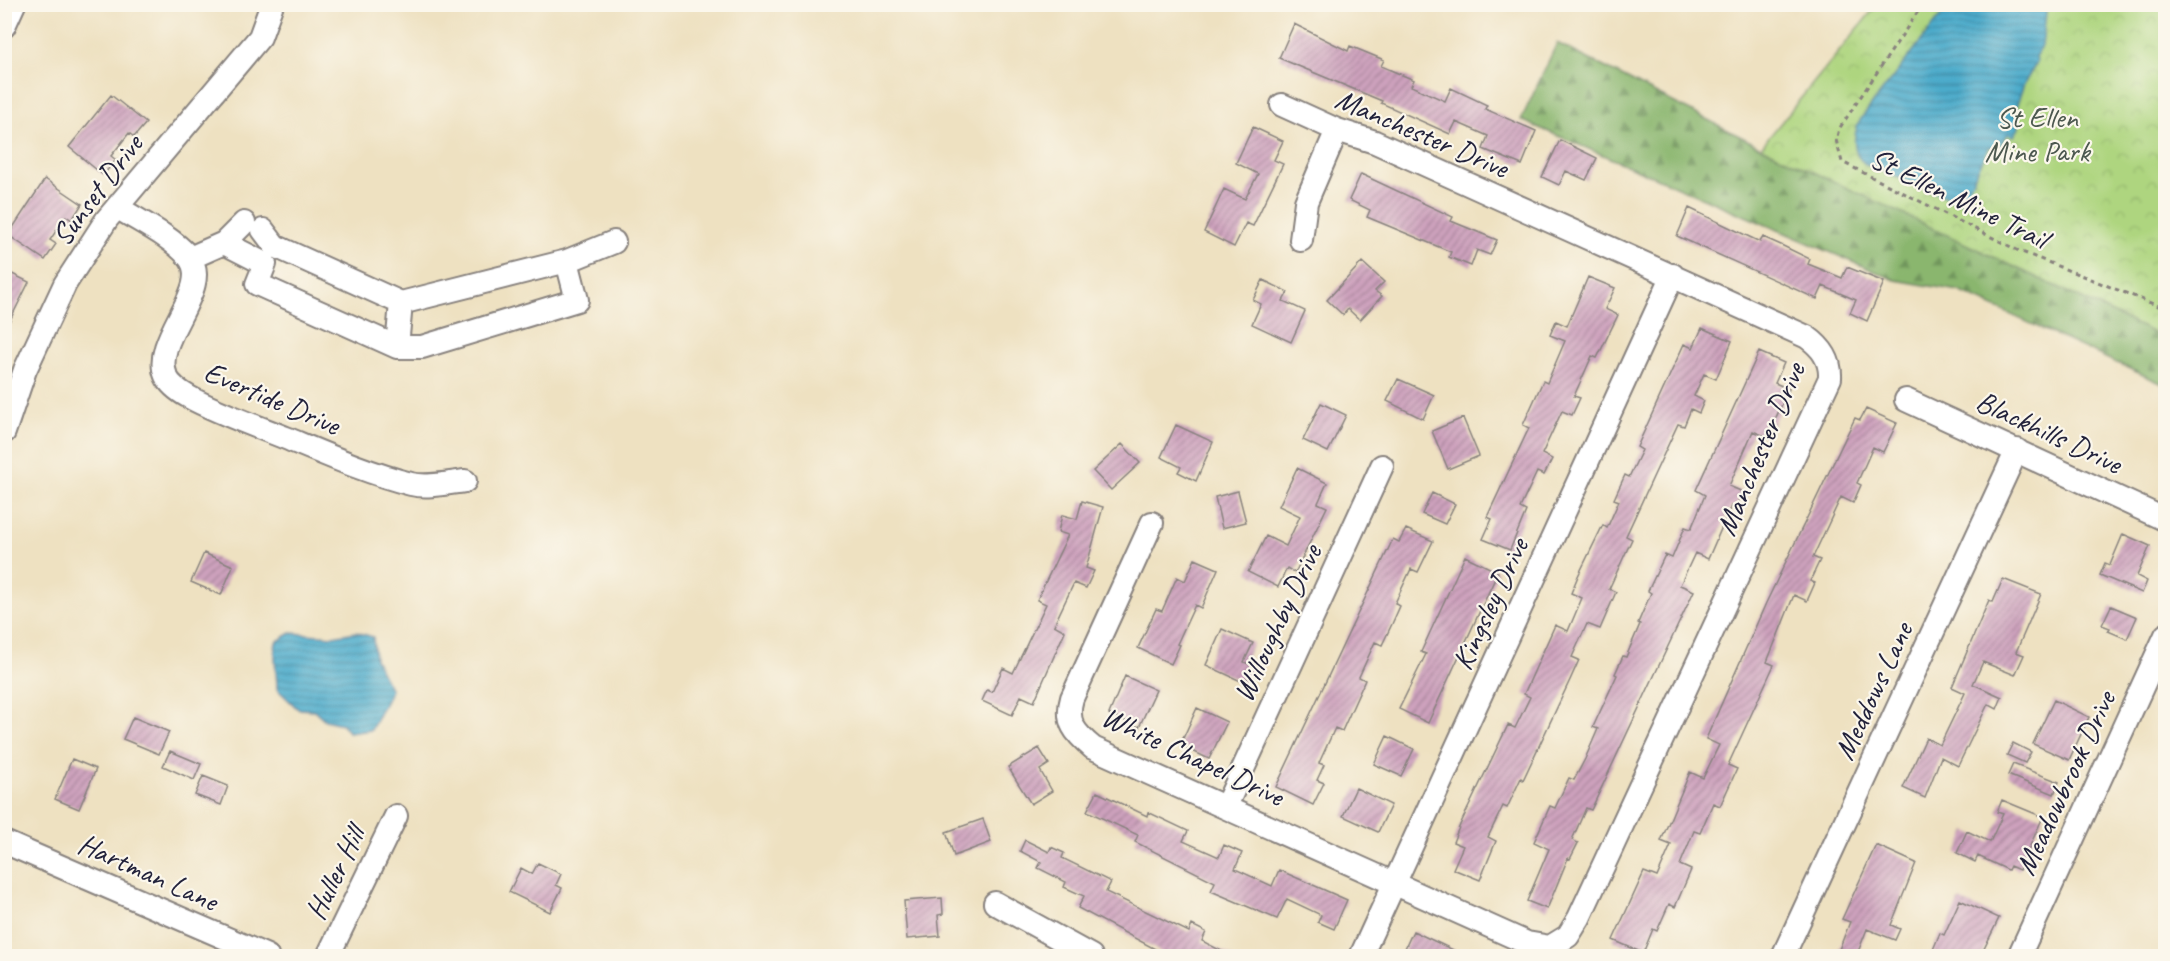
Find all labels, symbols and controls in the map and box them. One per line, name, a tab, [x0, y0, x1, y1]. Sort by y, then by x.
street label: Manchester Drive	[1330, 80, 1516, 187]
park label: St Ellen Mine Park	[1985, 98, 2091, 170]
street label: Sunset Drive	[43, 125, 152, 253]
street label: St Ellen Mine Trail	[1864, 139, 2058, 260]
street label: Evertide Drive	[198, 352, 348, 444]
street label: Manchester Drive	[1707, 355, 1814, 541]
street label: Blackhills Drive	[1970, 382, 2130, 483]
street label: Kingsley Drive	[1443, 530, 1538, 676]
street label: Willoughby Drive	[1224, 536, 1331, 708]
street label: Meddows Lane	[1825, 614, 1922, 766]
street label: Meadowbrook Drive	[2006, 683, 2125, 881]
street label: White Chapel Drive	[1096, 697, 1292, 816]
street label: Huller Hill	[296, 816, 376, 926]
street label: Hartman Lane	[72, 824, 226, 921]

